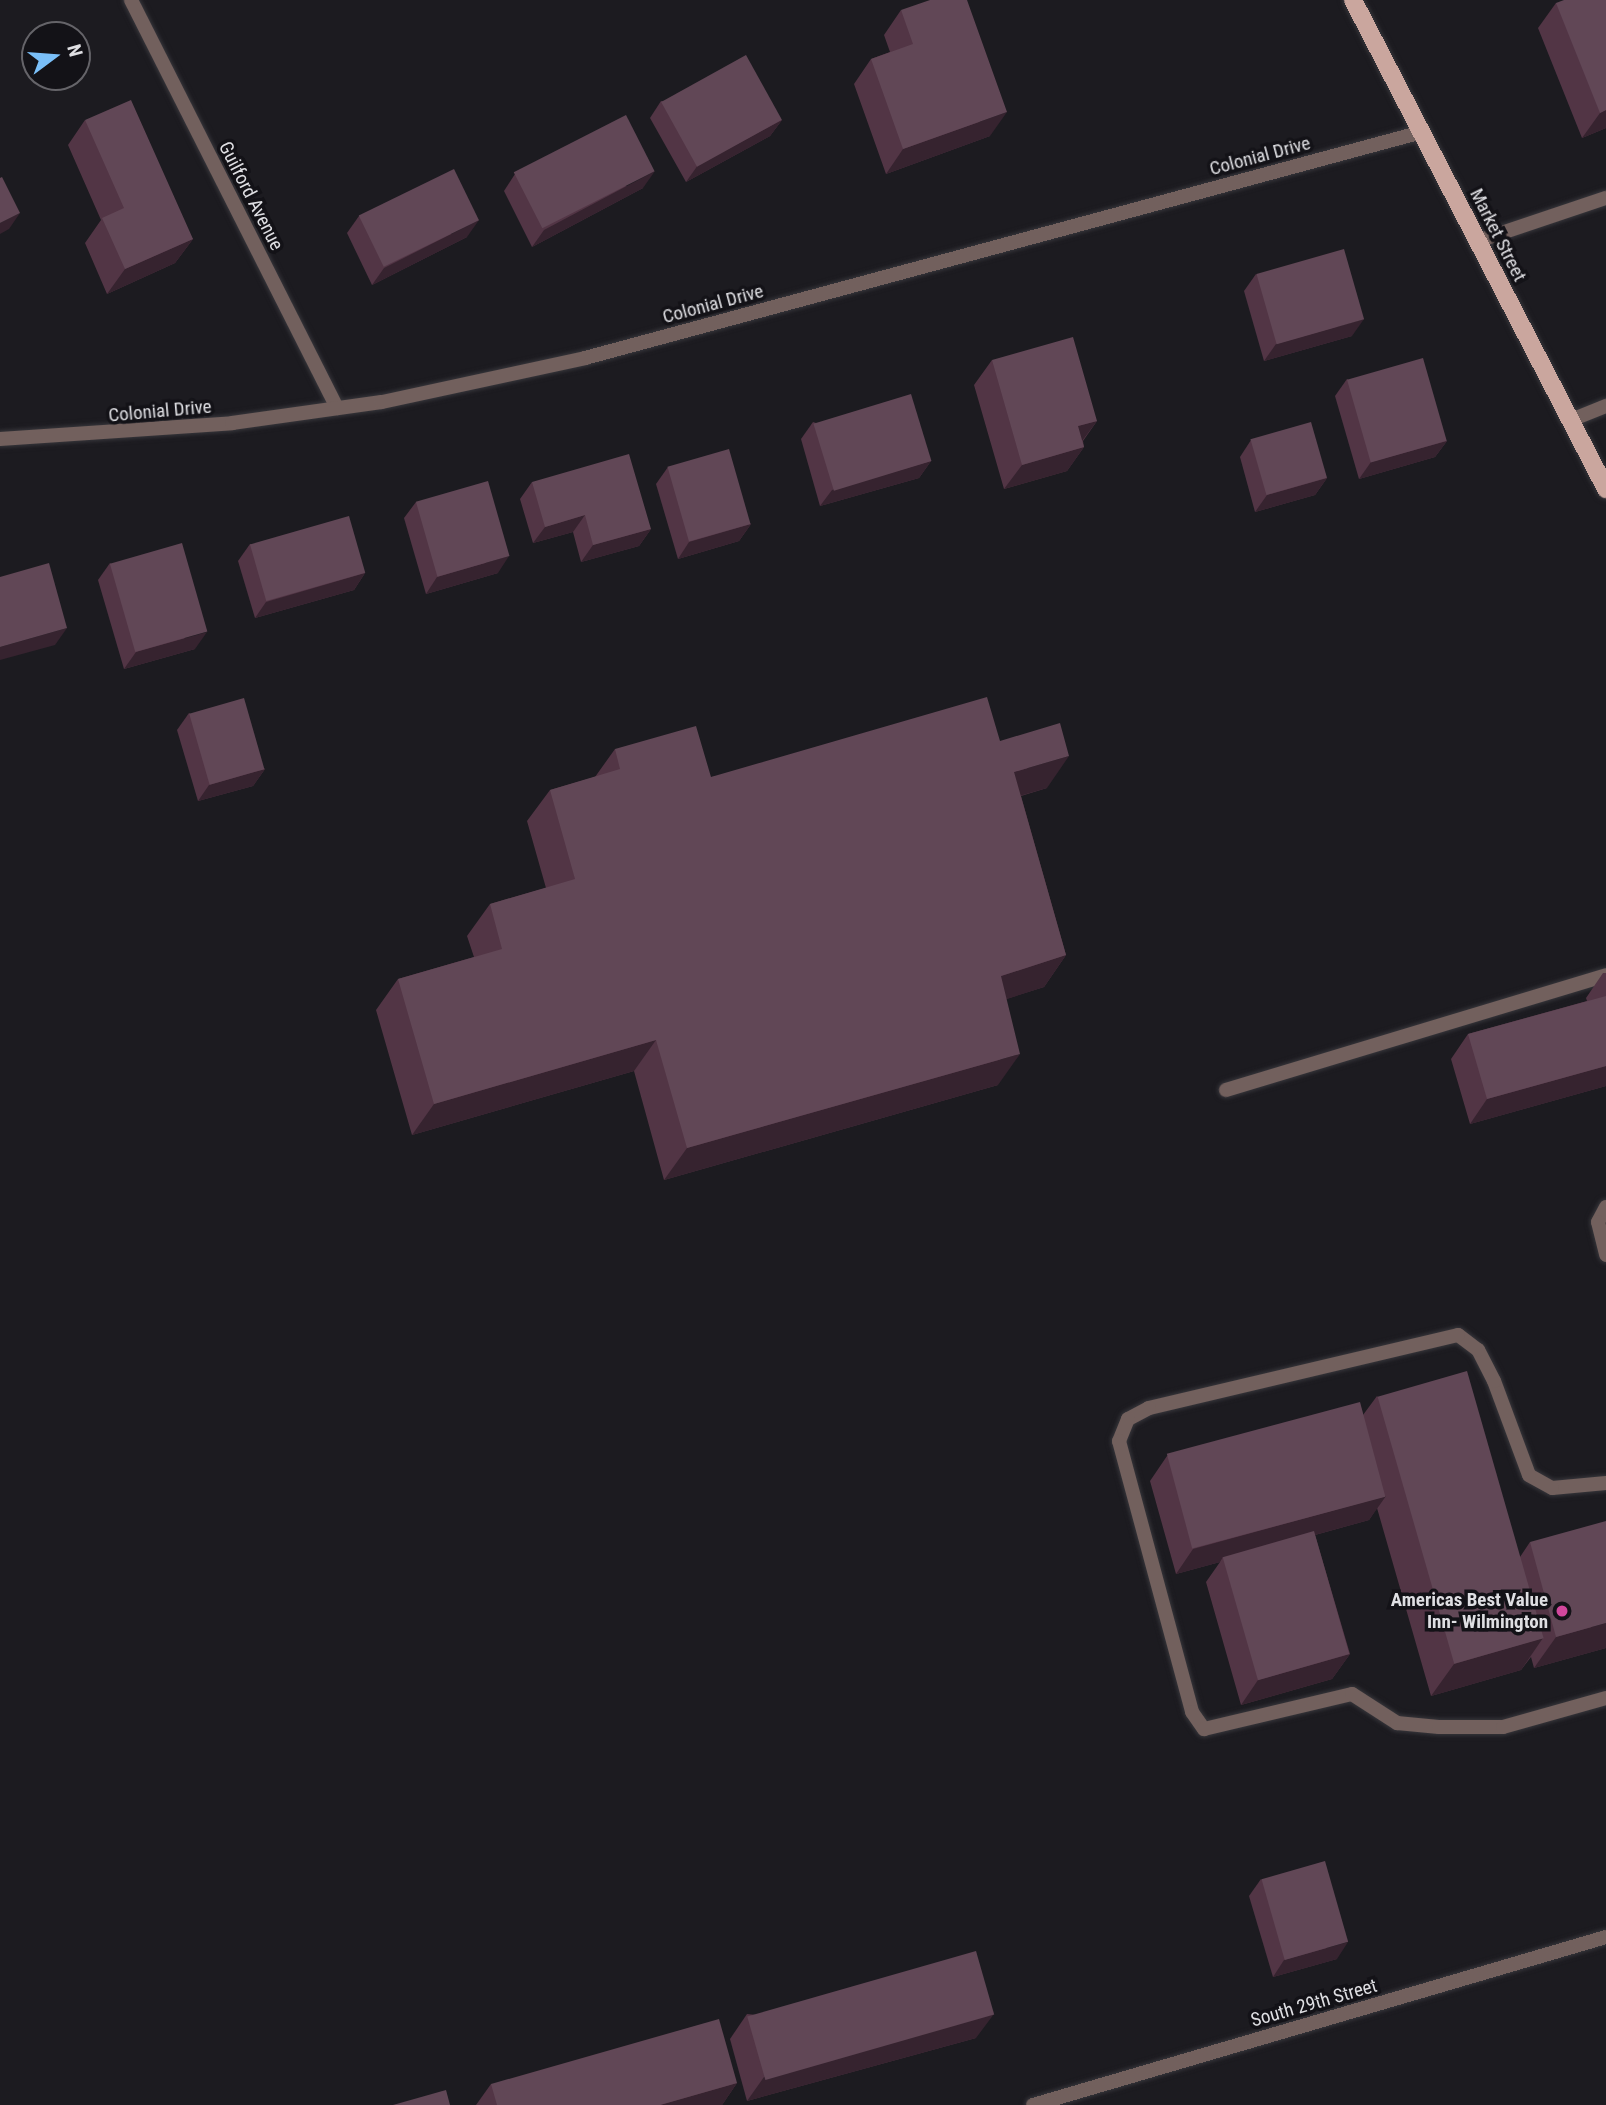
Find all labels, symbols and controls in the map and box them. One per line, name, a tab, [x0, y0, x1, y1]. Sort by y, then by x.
north arrow	[21, 21, 91, 91]
text: N	[62, 42, 87, 59]
street label: Colonial Drive	[1207, 132, 1313, 180]
street label: Guilford Avenue	[214, 138, 288, 254]
street label: Market Street	[1465, 185, 1531, 285]
street label: Colonial Drive	[660, 280, 766, 328]
street label: Colonial Drive	[107, 395, 213, 427]
place label: Americas Best Value Inn- Wilmington	[1391, 1589, 1548, 1633]
marker: Americas Best Value Inn- Wilmington	[1554, 1603, 1570, 1619]
street label: South 29th Street	[1248, 1974, 1380, 2032]

